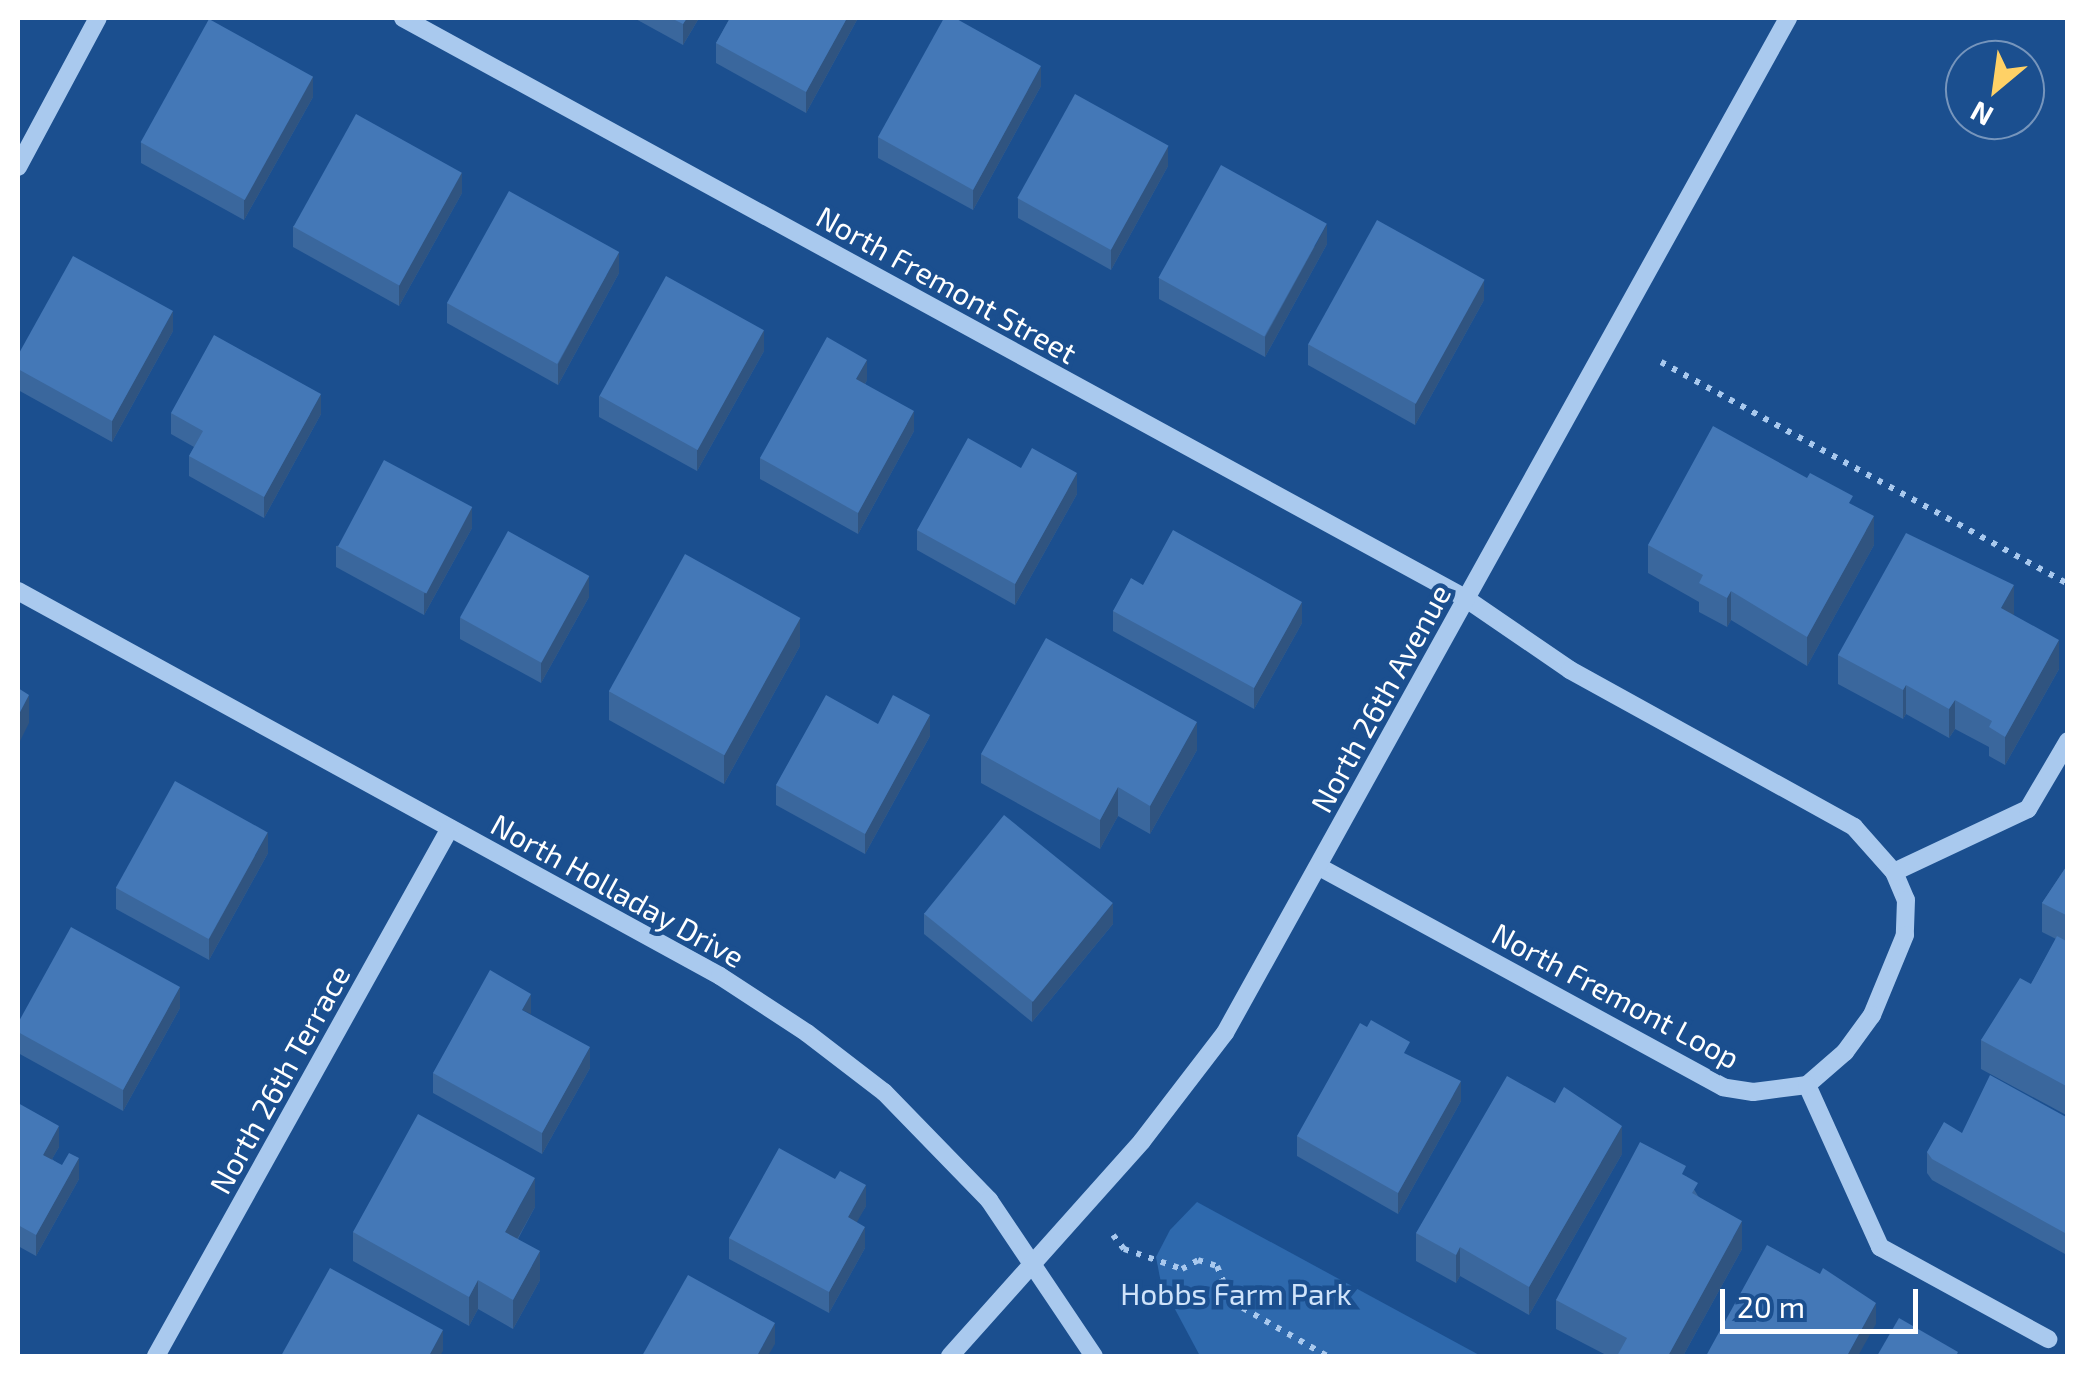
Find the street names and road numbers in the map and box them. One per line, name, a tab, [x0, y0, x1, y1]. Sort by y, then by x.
street label: North Fremont Street	[811, 198, 1083, 370]
street label: North 26th Avenue	[1302, 577, 1458, 819]
street label: North Holladay Drive	[485, 805, 751, 975]
street label: North Fremont Loop	[1486, 915, 1746, 1075]
street label: North 26th Terrace	[201, 958, 357, 1200]

